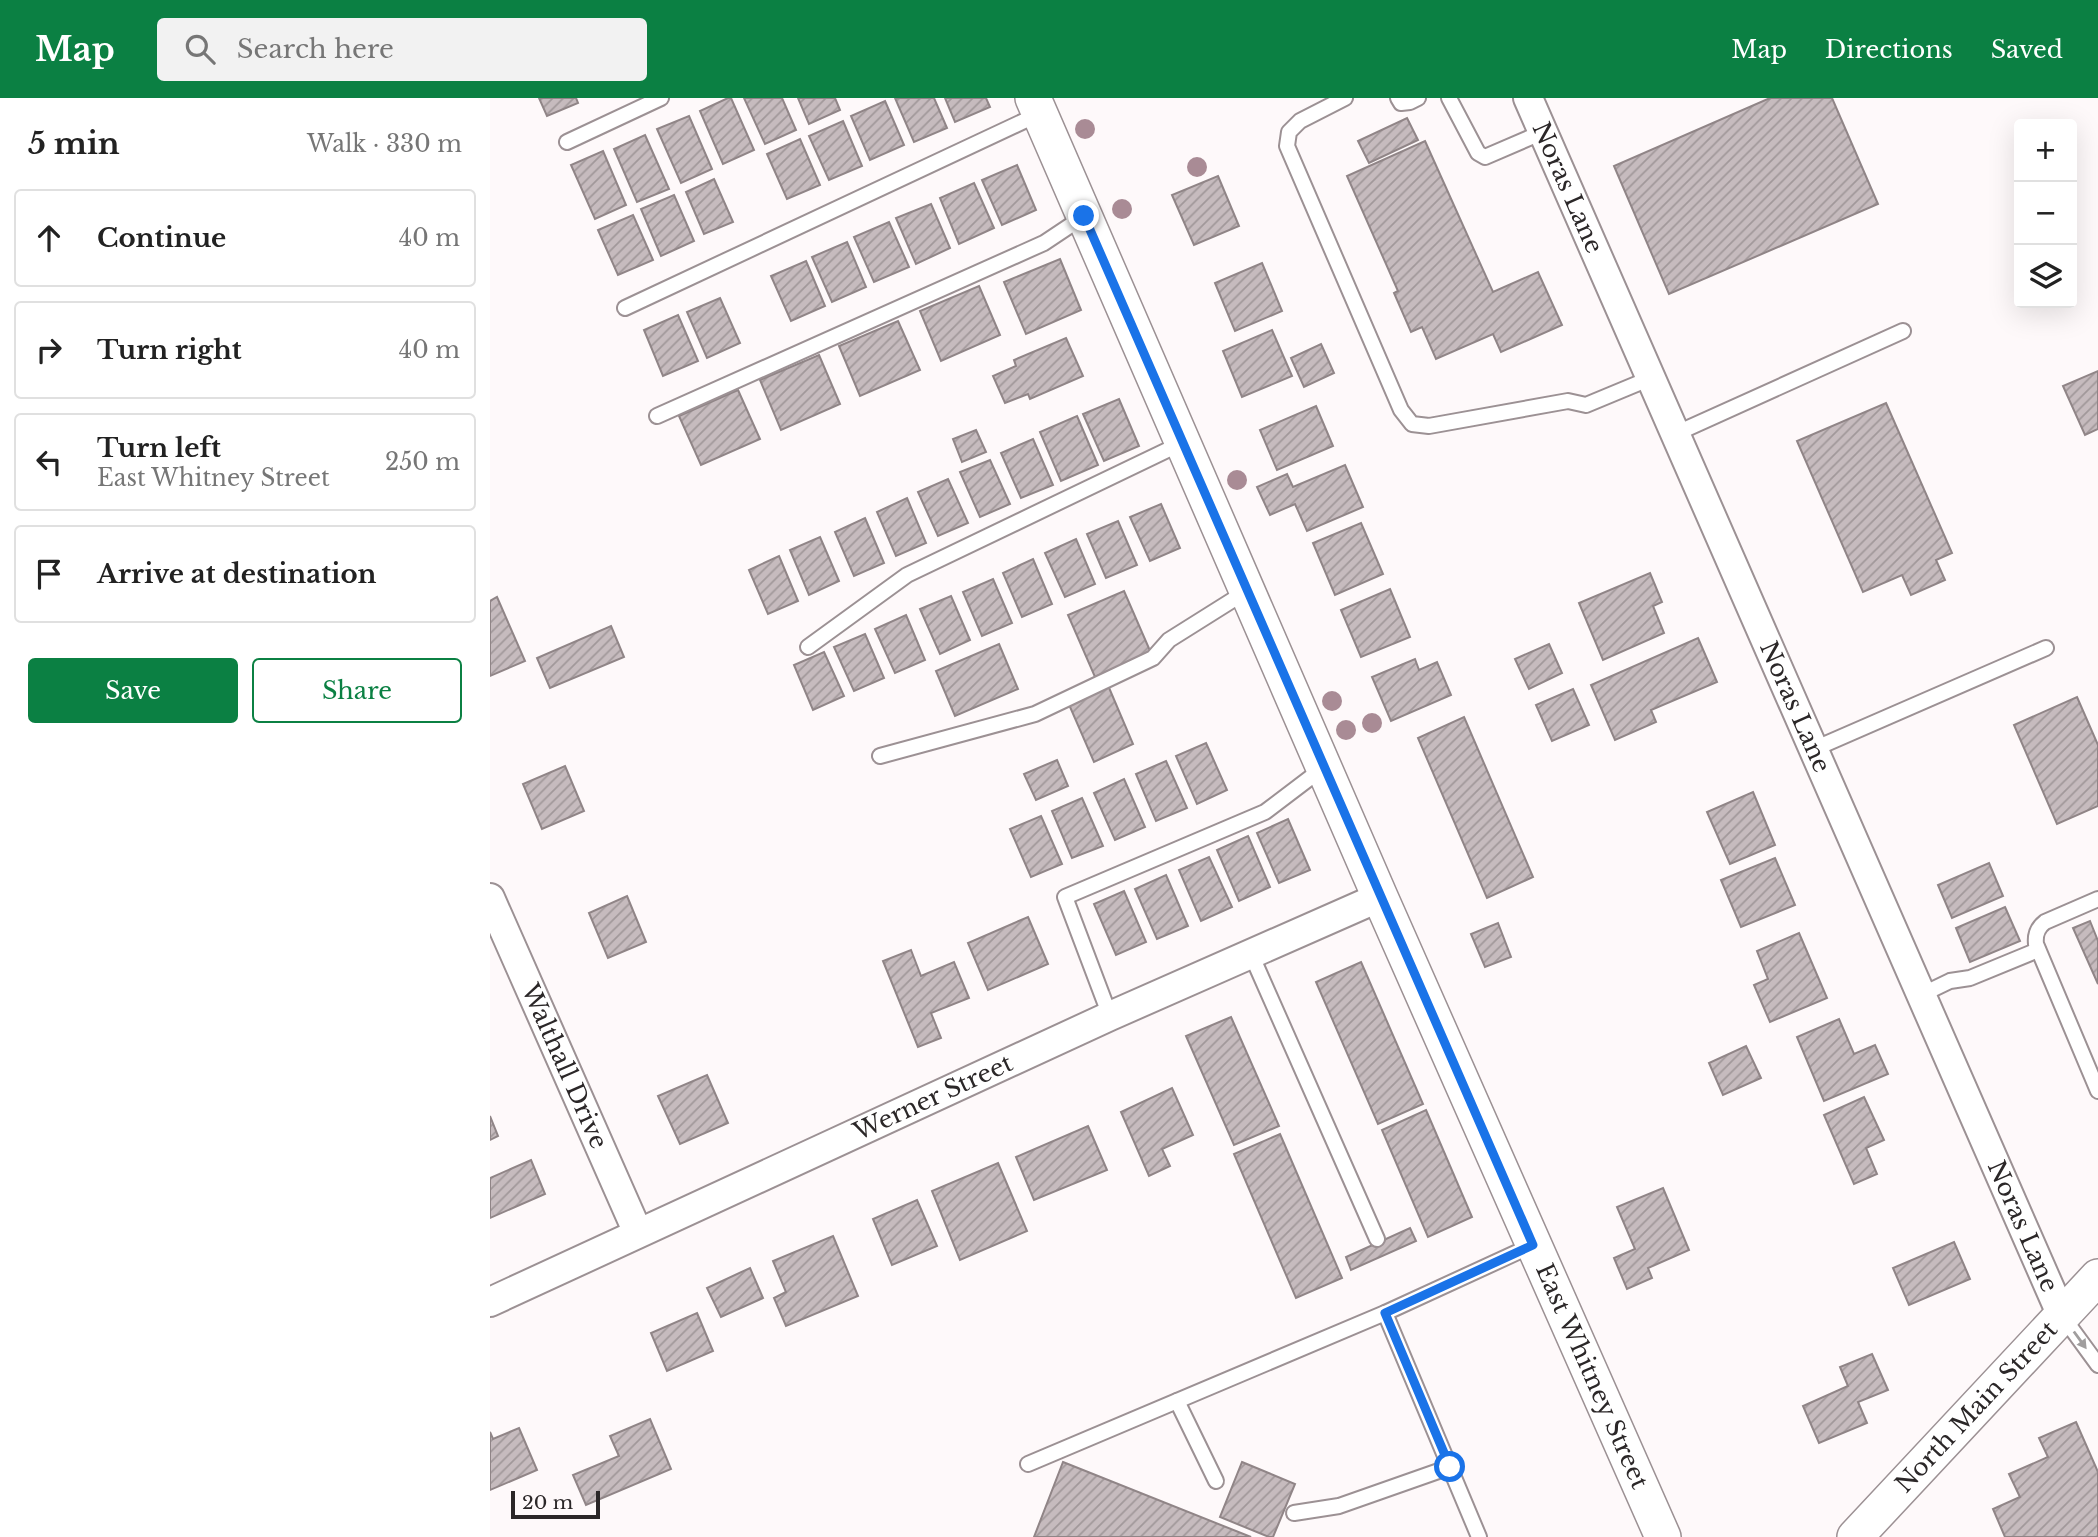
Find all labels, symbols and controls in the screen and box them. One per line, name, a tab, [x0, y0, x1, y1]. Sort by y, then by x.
search box	[157, 18, 647, 81]
text: Map	[35, 29, 115, 70]
icon: search	[181, 30, 219, 68]
text: Search here	[237, 33, 394, 65]
text: Map	[1731, 35, 1787, 64]
text: Directions	[1825, 35, 1953, 64]
text: Saved	[1991, 35, 2063, 64]
street label: Noras Lane	[1526, 118, 1609, 258]
map controls	[2014, 119, 2077, 308]
button: +	[2014, 119, 2077, 182]
text: 5 min	[28, 125, 120, 162]
text: Walk · 330 m	[307, 130, 462, 158]
button: −	[2014, 182, 2077, 245]
route end	[1068, 200, 1099, 231]
icon: ahead	[30, 219, 68, 257]
text: Continue	[97, 222, 226, 254]
text: 40 m	[399, 224, 460, 252]
button: layers	[2014, 245, 2077, 308]
icon: right	[30, 331, 68, 369]
text: Turn right	[97, 334, 242, 366]
text: 40 m	[399, 336, 460, 364]
text: Turn left	[97, 432, 221, 464]
icon: left	[30, 443, 68, 481]
text: 250 m	[385, 448, 460, 476]
text: East Whitney Street	[97, 464, 330, 492]
icon: arrive	[30, 555, 68, 593]
text: Arrive at destination	[97, 558, 377, 590]
street label: Noras Lane	[1754, 637, 1837, 777]
button: Save	[28, 658, 238, 723]
button: Share	[252, 658, 462, 723]
street label: Walthall Drive	[515, 978, 614, 1153]
street label: Werner Street	[848, 1048, 1017, 1147]
street label: Noras Lane	[1982, 1156, 2065, 1296]
street label: East Whitney Street	[1530, 1259, 1655, 1493]
street label: North Main Street	[1889, 1315, 2063, 1498]
one-way arrow	[2073, 1331, 2087, 1350]
route start	[1434, 1451, 1465, 1482]
scale bar	[511, 1488, 600, 1520]
text: 20 m	[522, 1491, 573, 1514]

